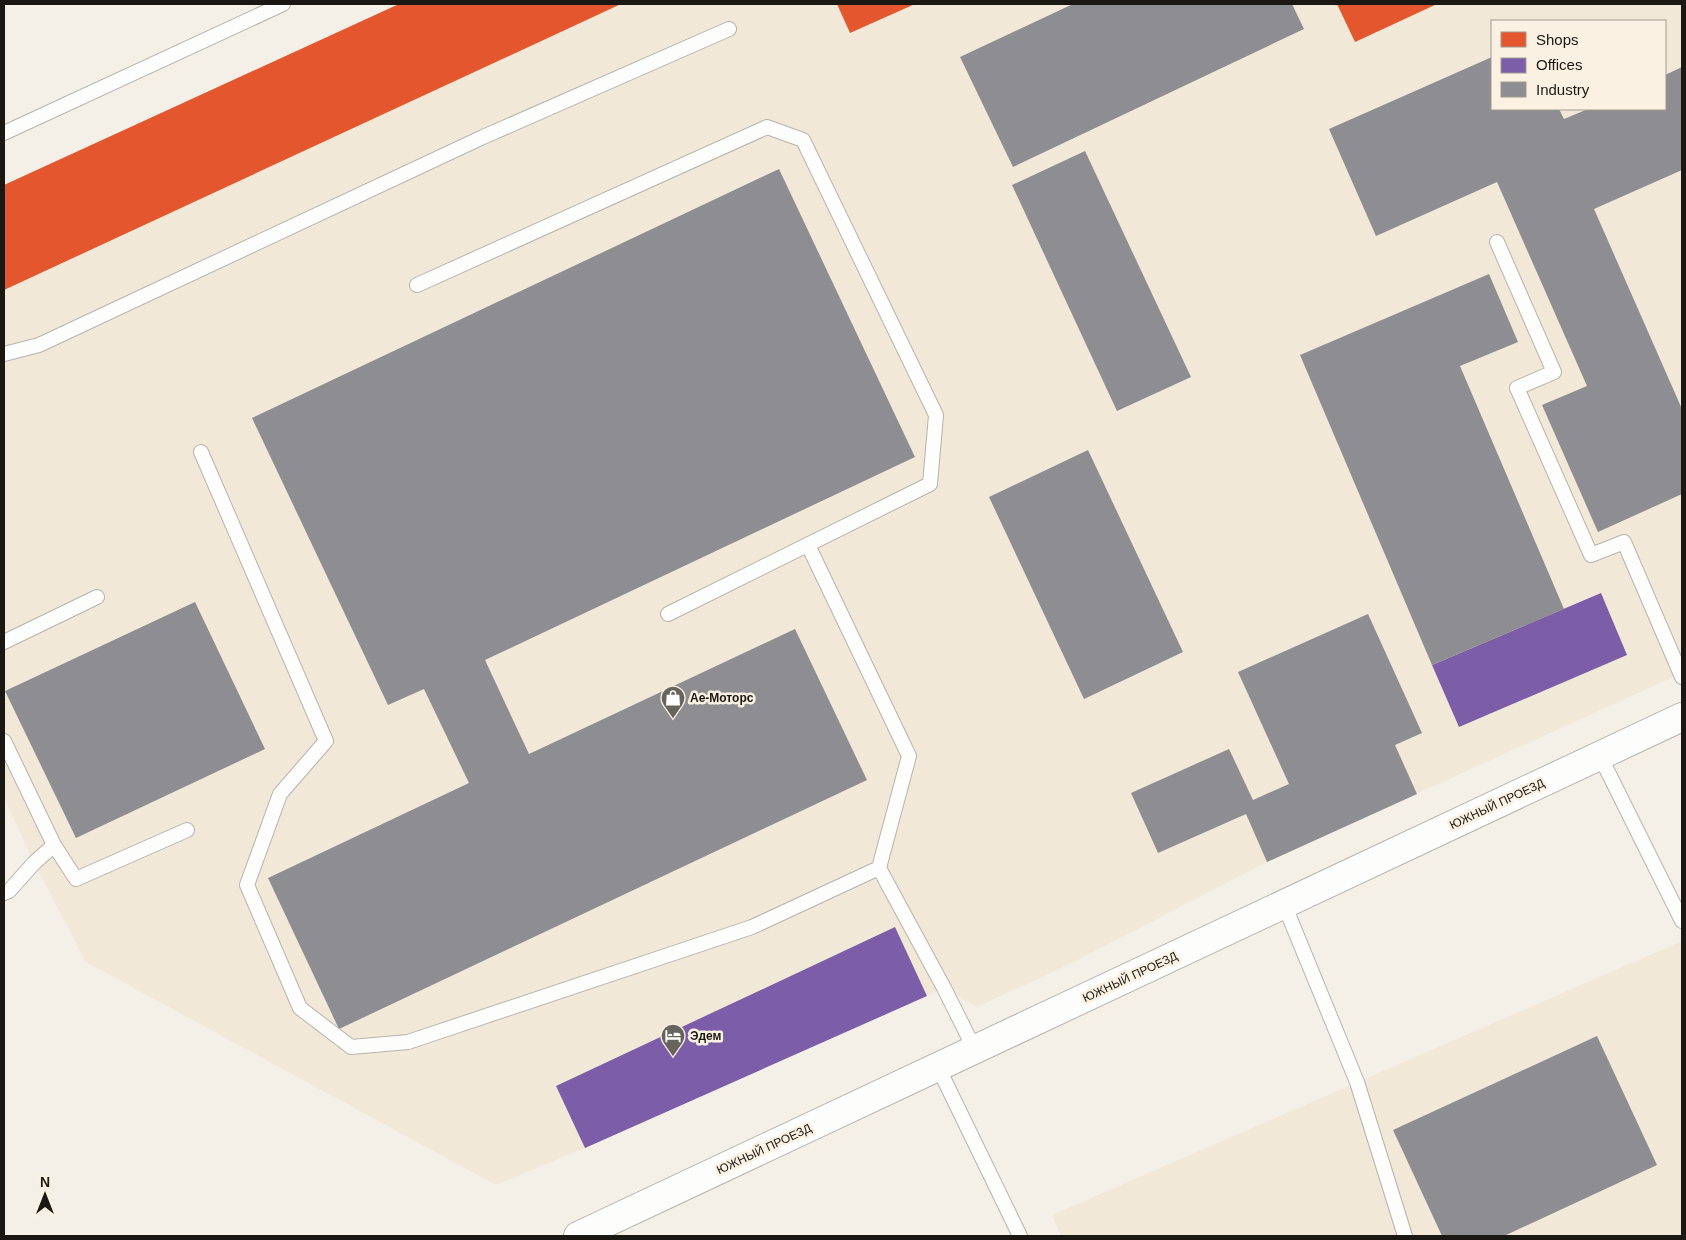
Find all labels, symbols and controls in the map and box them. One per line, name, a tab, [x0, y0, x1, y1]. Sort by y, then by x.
legend	[1491, 20, 1666, 110]
text: Shops	[1536, 31, 1579, 48]
text: Offices	[1536, 56, 1582, 73]
text: Industry	[1536, 81, 1590, 98]
shop icon: Ае-Моторс	[660, 685, 686, 719]
place label: Ае-Моторс	[690, 691, 754, 705]
street label: ЮЖНЫЙ ПРОЕЗД	[1447, 775, 1547, 832]
street label: ЮЖНЫЙ ПРОЕЗД	[1080, 948, 1180, 1005]
hotel icon: Эдем	[660, 1023, 686, 1057]
place label: Эдем	[690, 1029, 722, 1043]
street label: ЮЖНЫЙ ПРОЕЗД	[714, 1120, 814, 1177]
north arrow	[20, 1170, 70, 1220]
text: N	[40, 1174, 50, 1190]

